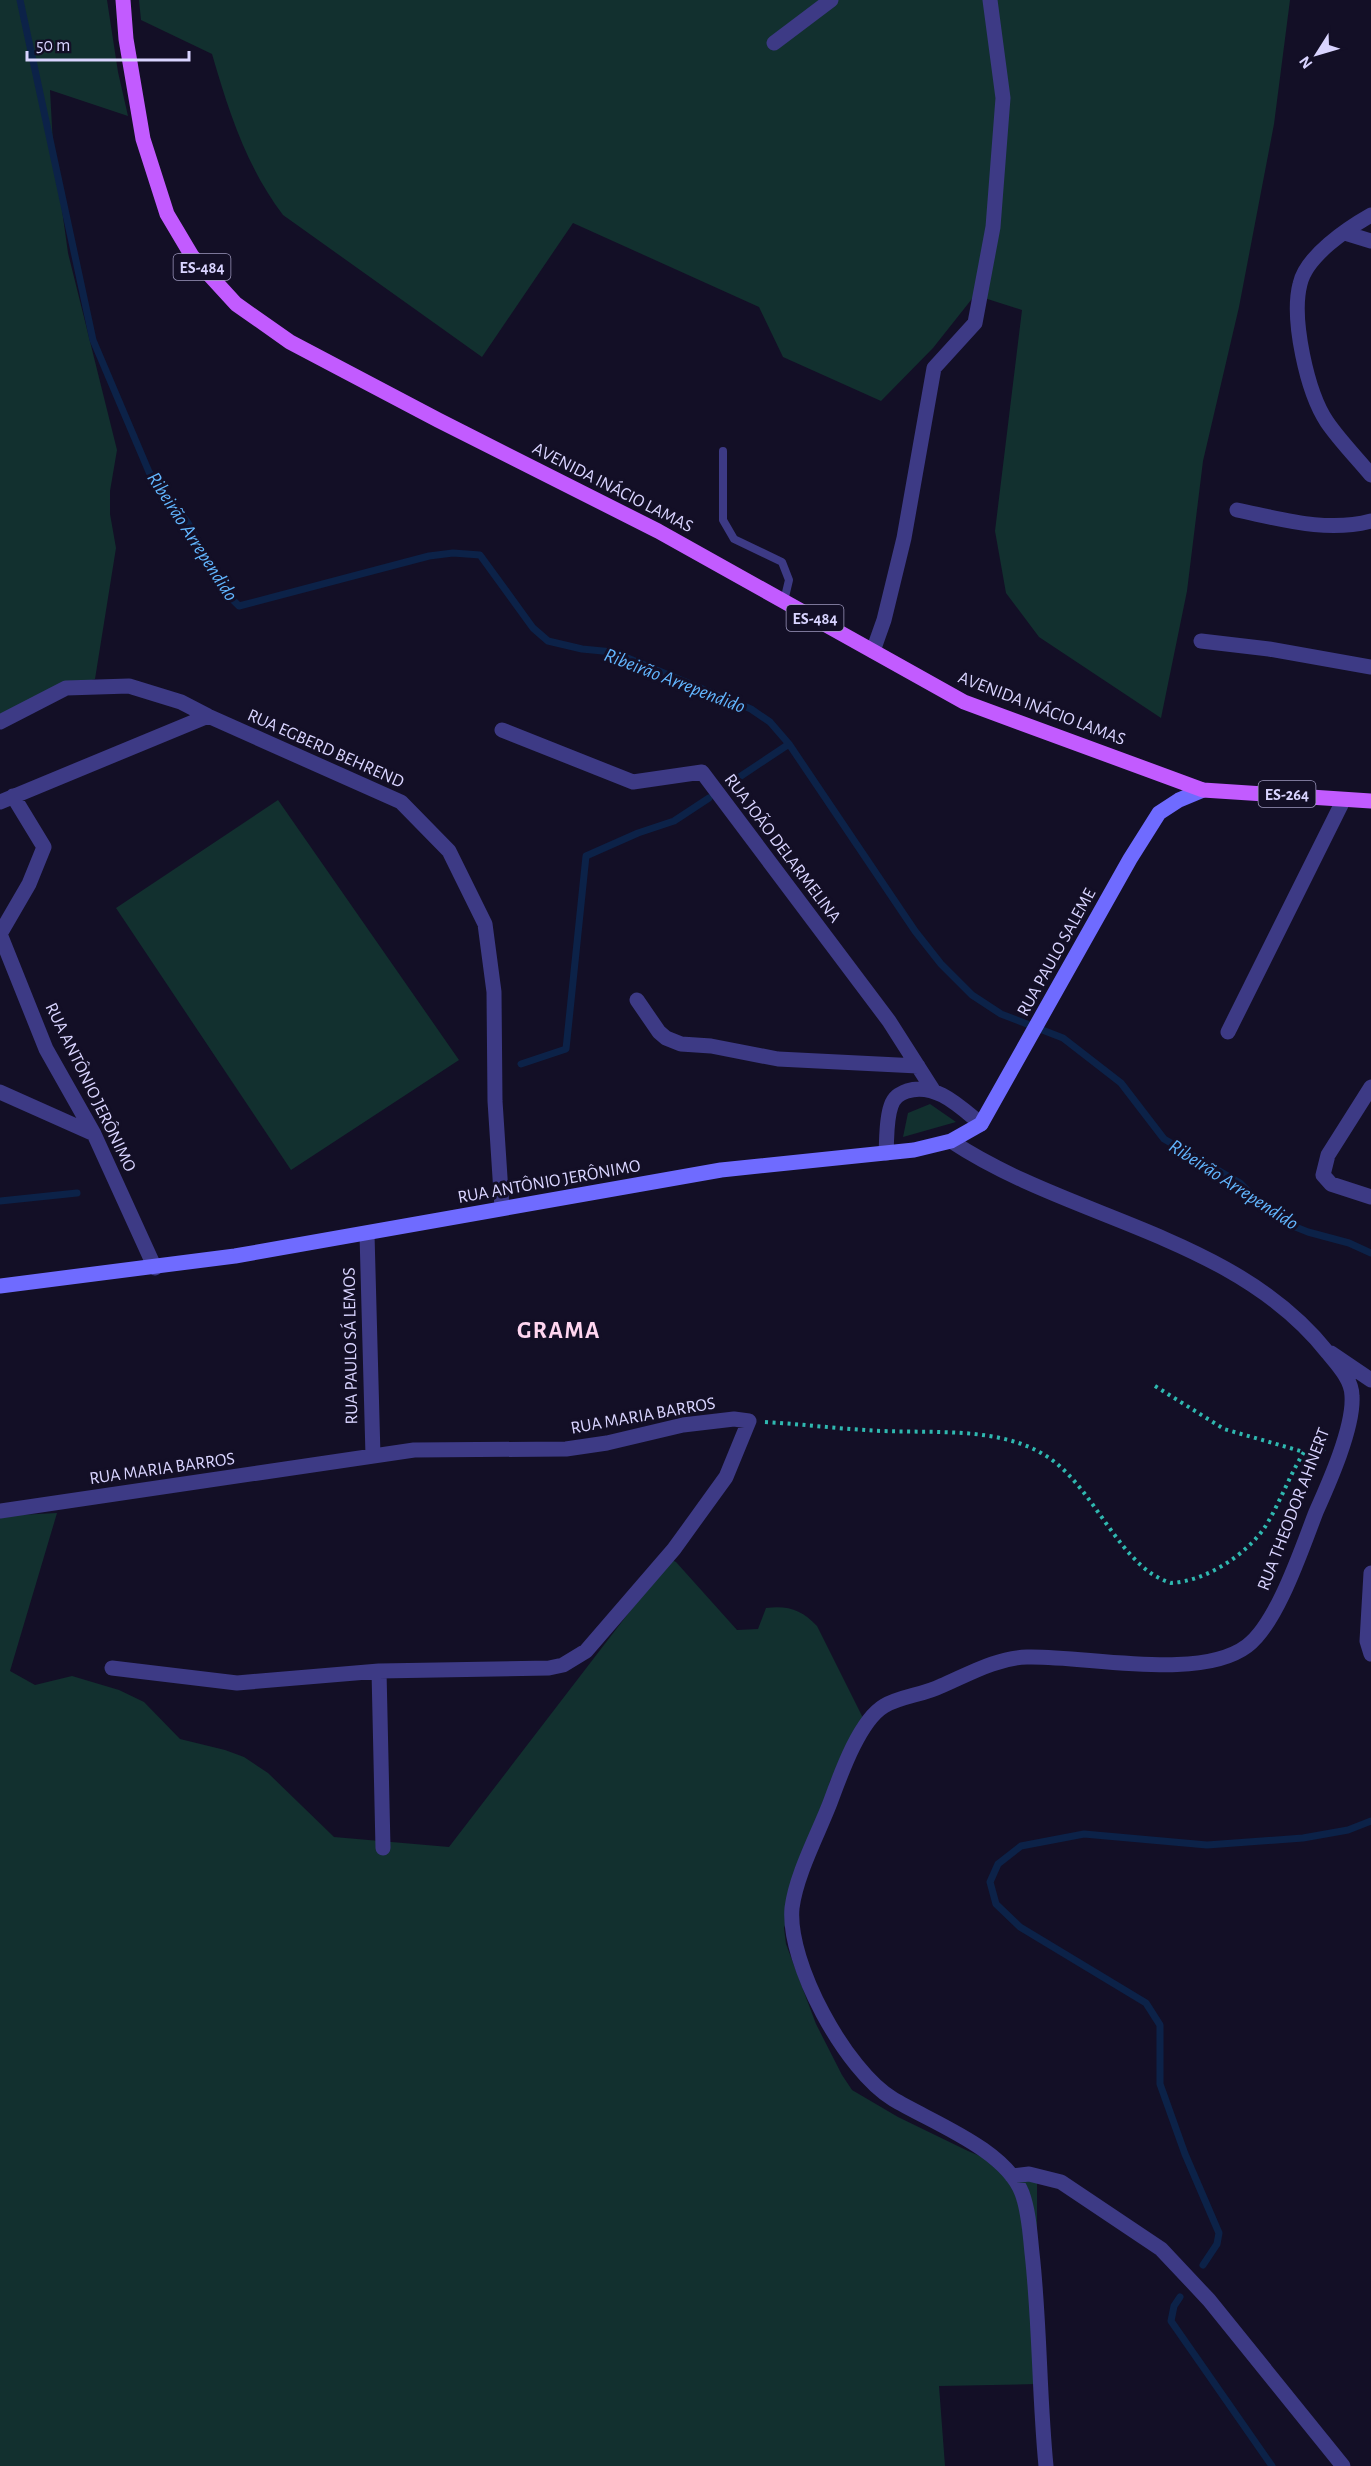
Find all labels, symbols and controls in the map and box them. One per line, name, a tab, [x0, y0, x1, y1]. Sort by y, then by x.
scale bar	[27, 24, 189, 62]
north arrow	[1287, 24, 1347, 84]
text: 50 m	[36, 37, 70, 55]
text: N	[1296, 53, 1316, 72]
road number: ES-484	[174, 254, 230, 280]
street label: AVENIDA INÁCIO LAMAS	[529, 437, 697, 536]
water label: Ribeirão Arrependido	[143, 468, 241, 605]
road number: ES-484	[786, 605, 844, 631]
water label: Ribeirão Arrependido	[601, 645, 748, 717]
street label: AVENIDA INÁCIO LAMAS	[956, 666, 1129, 749]
street label: RUA EGBERD BEHREND	[245, 706, 407, 792]
street label: RUA JOÃO DELARMELINA	[721, 769, 847, 927]
road number: ES-264	[1258, 781, 1316, 807]
street label: RUA PAULO SALEME	[1014, 885, 1100, 1019]
street label: RUA ANTÔNIO JERÔNIMO	[41, 999, 142, 1175]
water label: Ribeirão Arrependido	[1165, 1136, 1302, 1234]
street label: RUA ANTÔNIO JERÔNIMO	[456, 1154, 642, 1207]
street label: RUA PAULO SÁ LEMOS	[338, 1267, 361, 1425]
district label: GRAMA	[517, 1319, 601, 1343]
street label: RUA MARIA BARROS	[569, 1394, 717, 1438]
street label: RUA THEODOR AHNERT	[1255, 1425, 1333, 1593]
street label: RUA MARIA BARROS	[88, 1450, 236, 1488]

